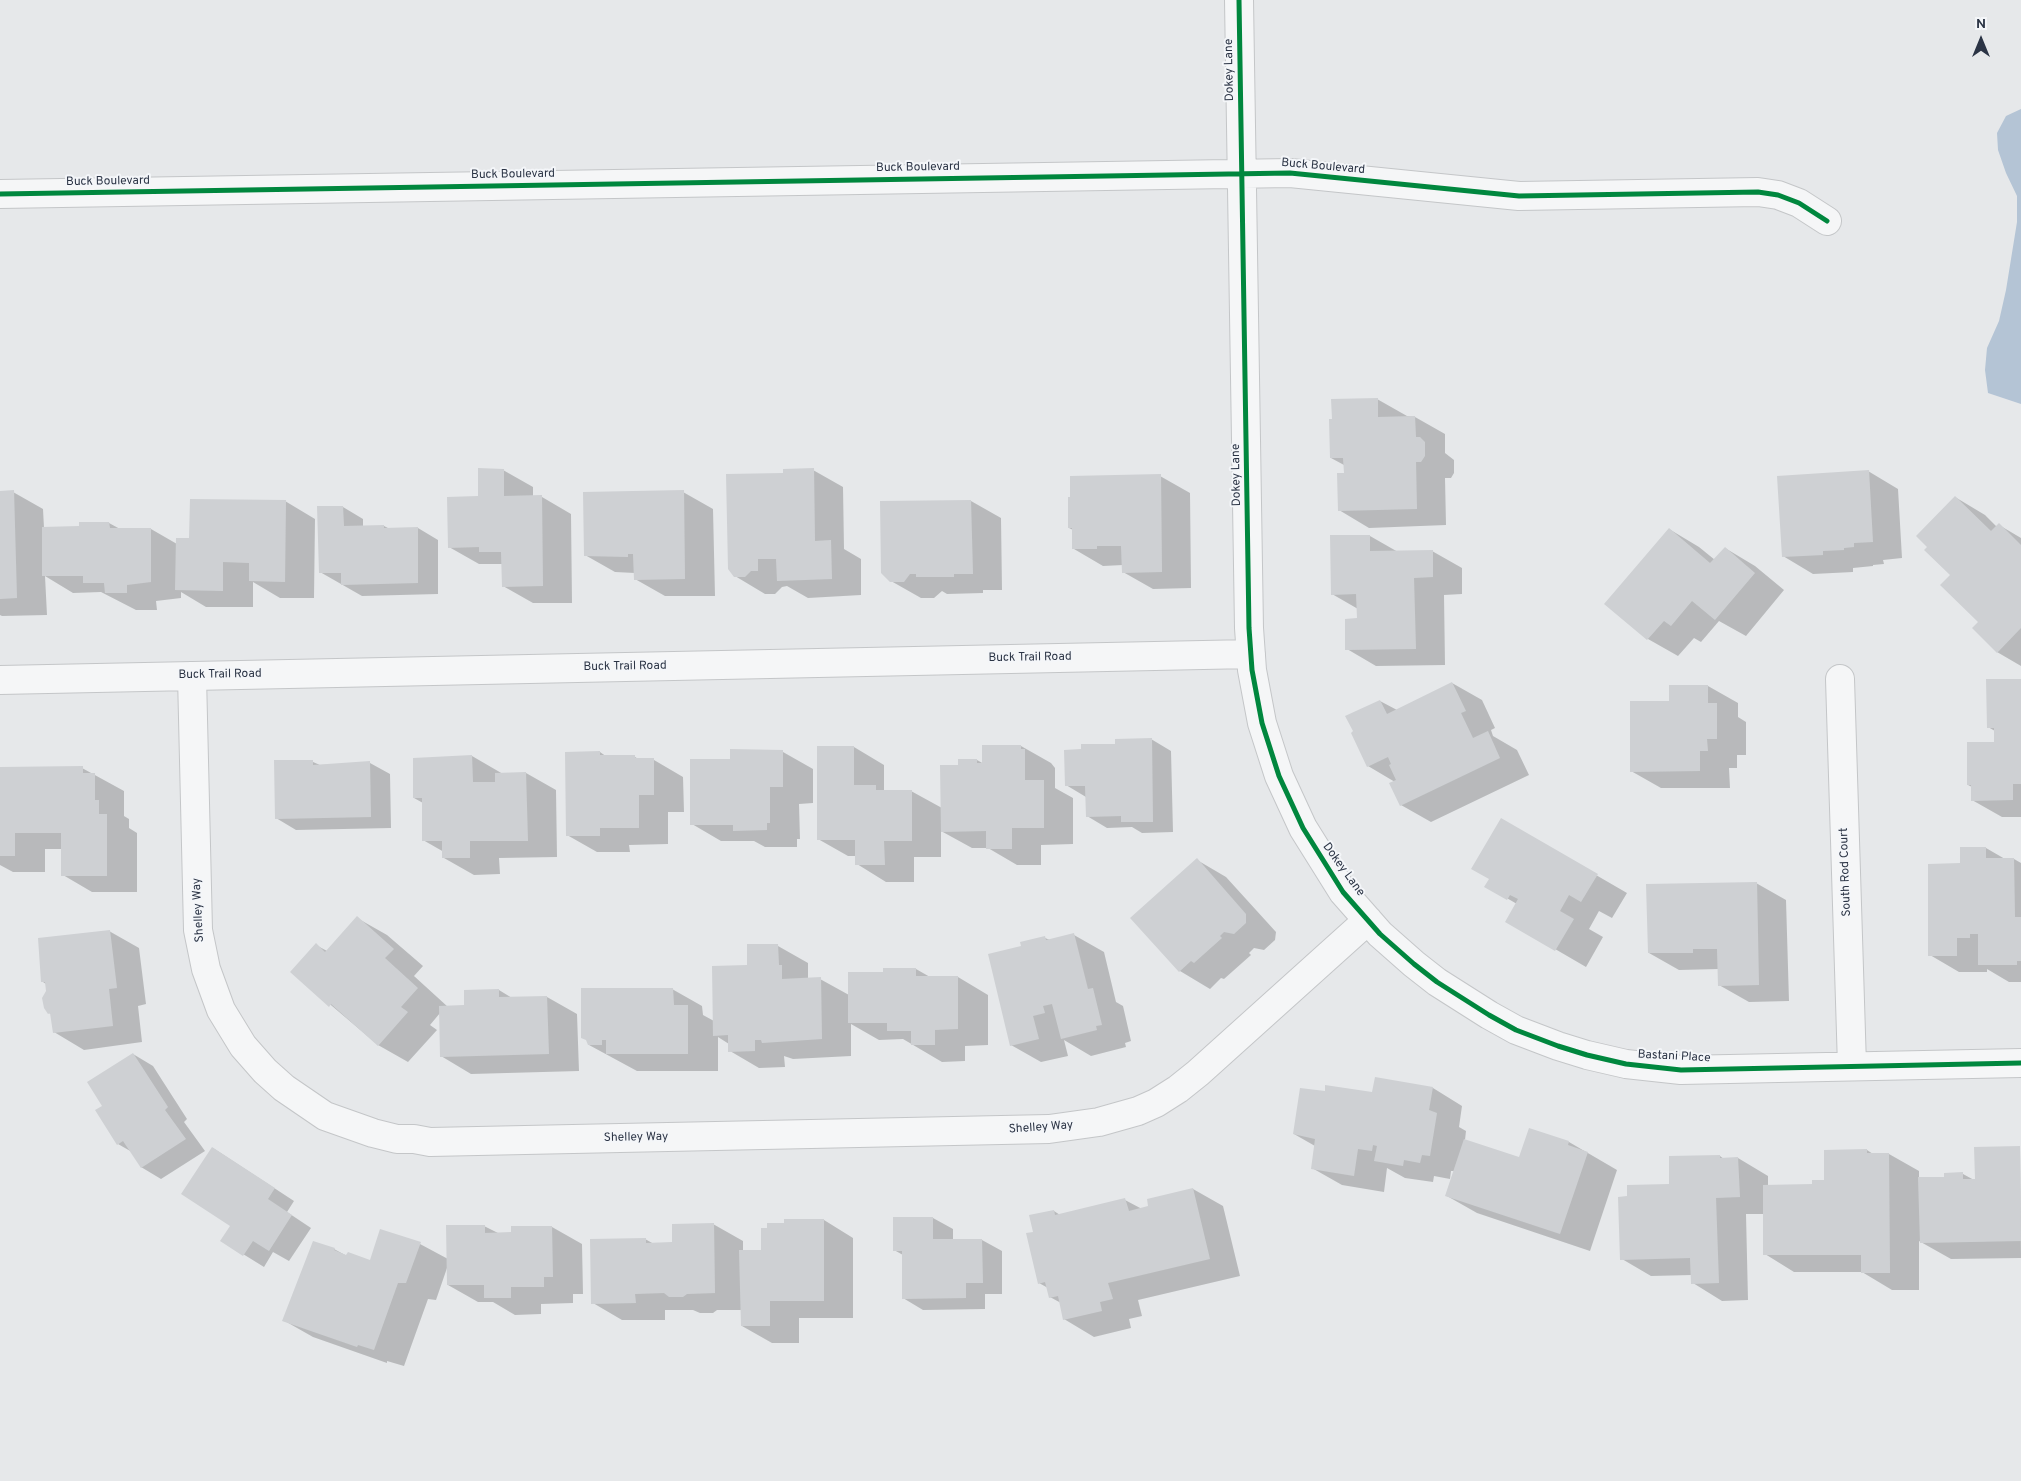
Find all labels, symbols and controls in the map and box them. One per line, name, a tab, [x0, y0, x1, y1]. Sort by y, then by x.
north arrow	[1956, 15, 2006, 65]
text: N	[1976, 16, 1986, 33]
street label: Dokey Lane	[1222, 39, 1238, 101]
street label: Buck Boulevard	[1281, 156, 1365, 178]
street label: Buck Boulevard	[876, 160, 960, 176]
street label: Buck Boulevard	[471, 167, 555, 183]
street label: Buck Boulevard	[66, 174, 150, 190]
street label: Dokey Lane	[1229, 444, 1245, 506]
street label: Buck Trail Road	[988, 650, 1072, 666]
street label: Buck Trail Road	[583, 659, 667, 675]
street label: Buck Trail Road	[178, 667, 262, 683]
street label: South Rod Court	[1837, 827, 1855, 917]
street label: Dokey Lane	[1319, 840, 1367, 900]
street label: Shelley Way	[190, 877, 208, 943]
street label: Bastani Place	[1637, 1048, 1711, 1066]
street label: Shelley Way	[1008, 1119, 1074, 1137]
street label: Shelley Way	[604, 1130, 668, 1146]

